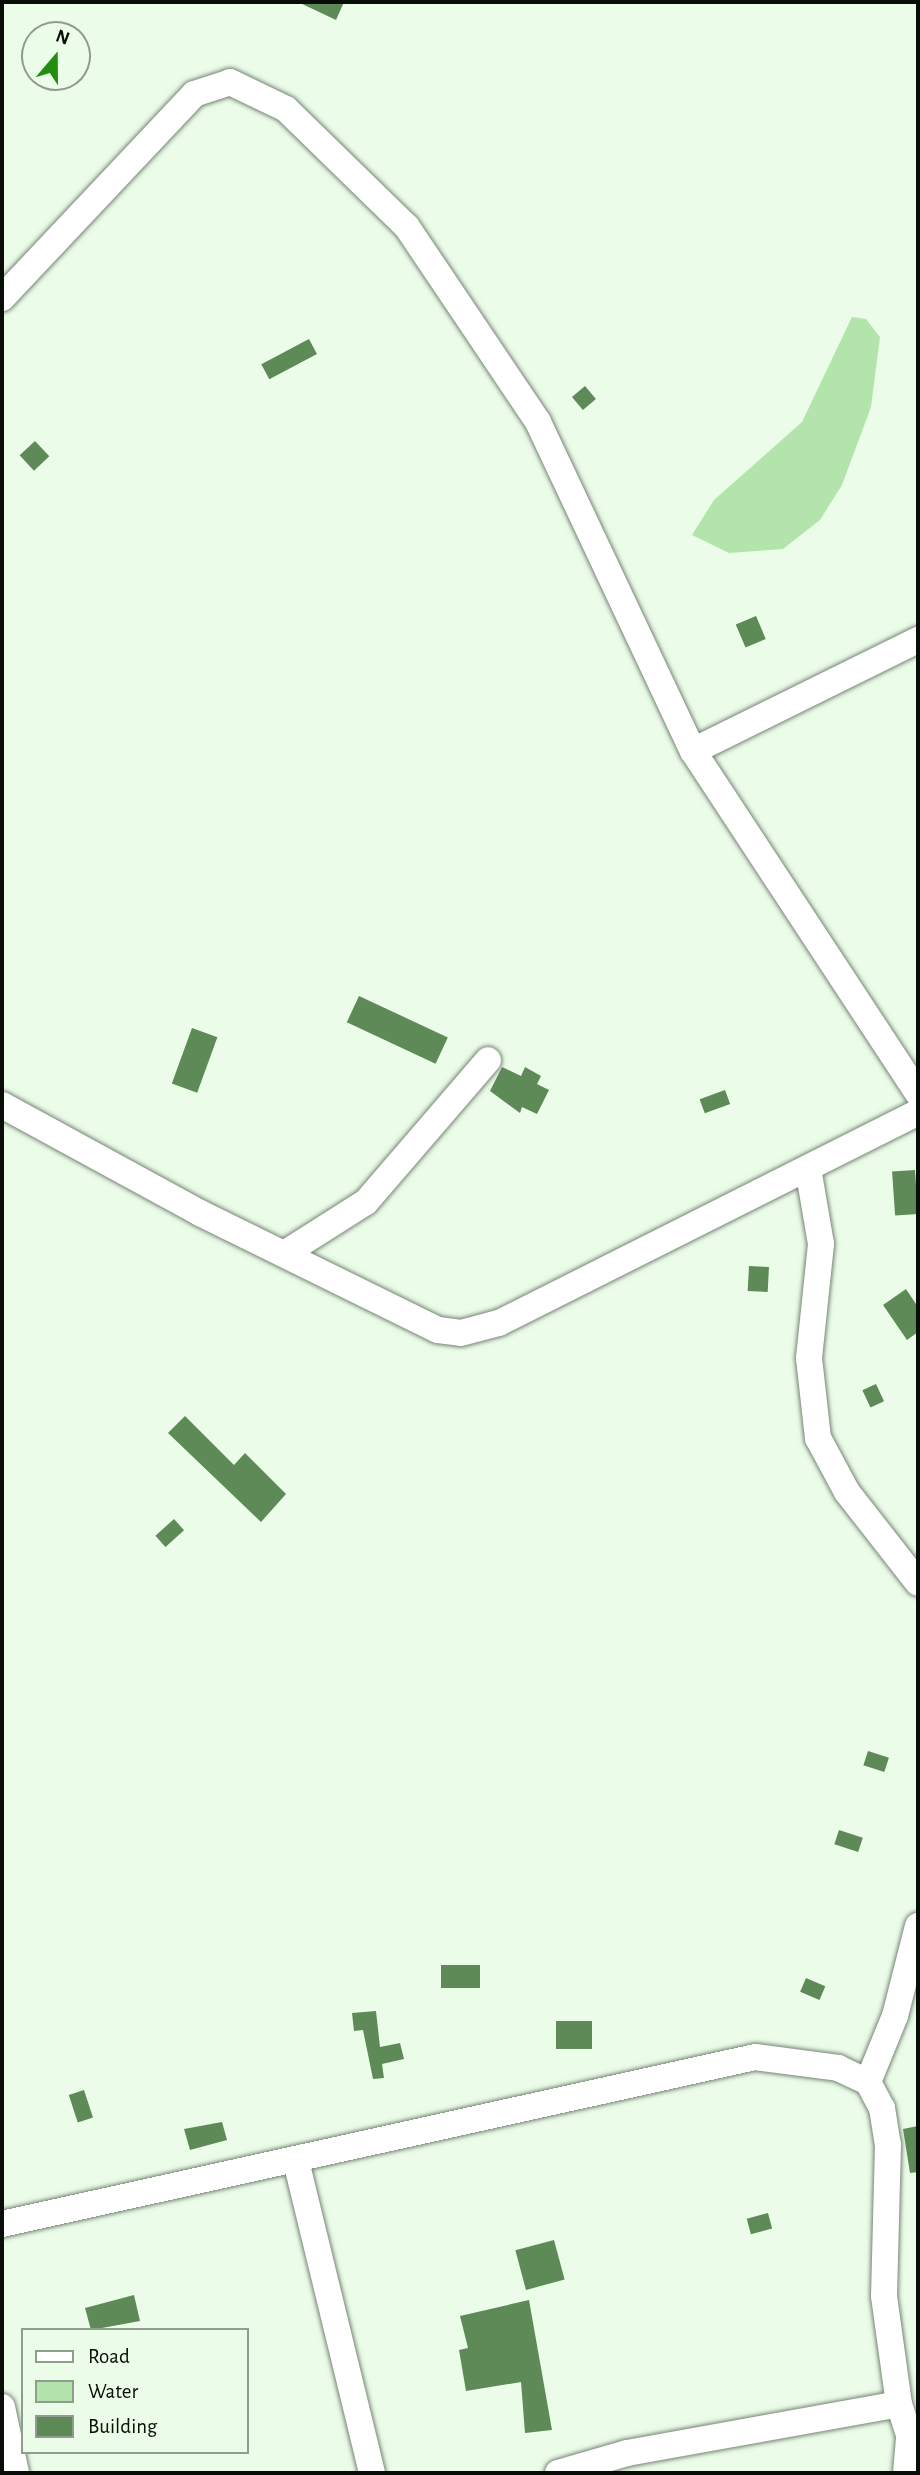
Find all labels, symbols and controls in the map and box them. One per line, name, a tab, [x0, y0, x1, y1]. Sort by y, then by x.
north arrow	[21, 21, 91, 91]
text: N	[53, 26, 72, 49]
legend	[21, 2328, 248, 2454]
text: Road	[88, 2346, 130, 2367]
text: Water	[88, 2381, 138, 2402]
text: Building	[88, 2416, 157, 2437]

